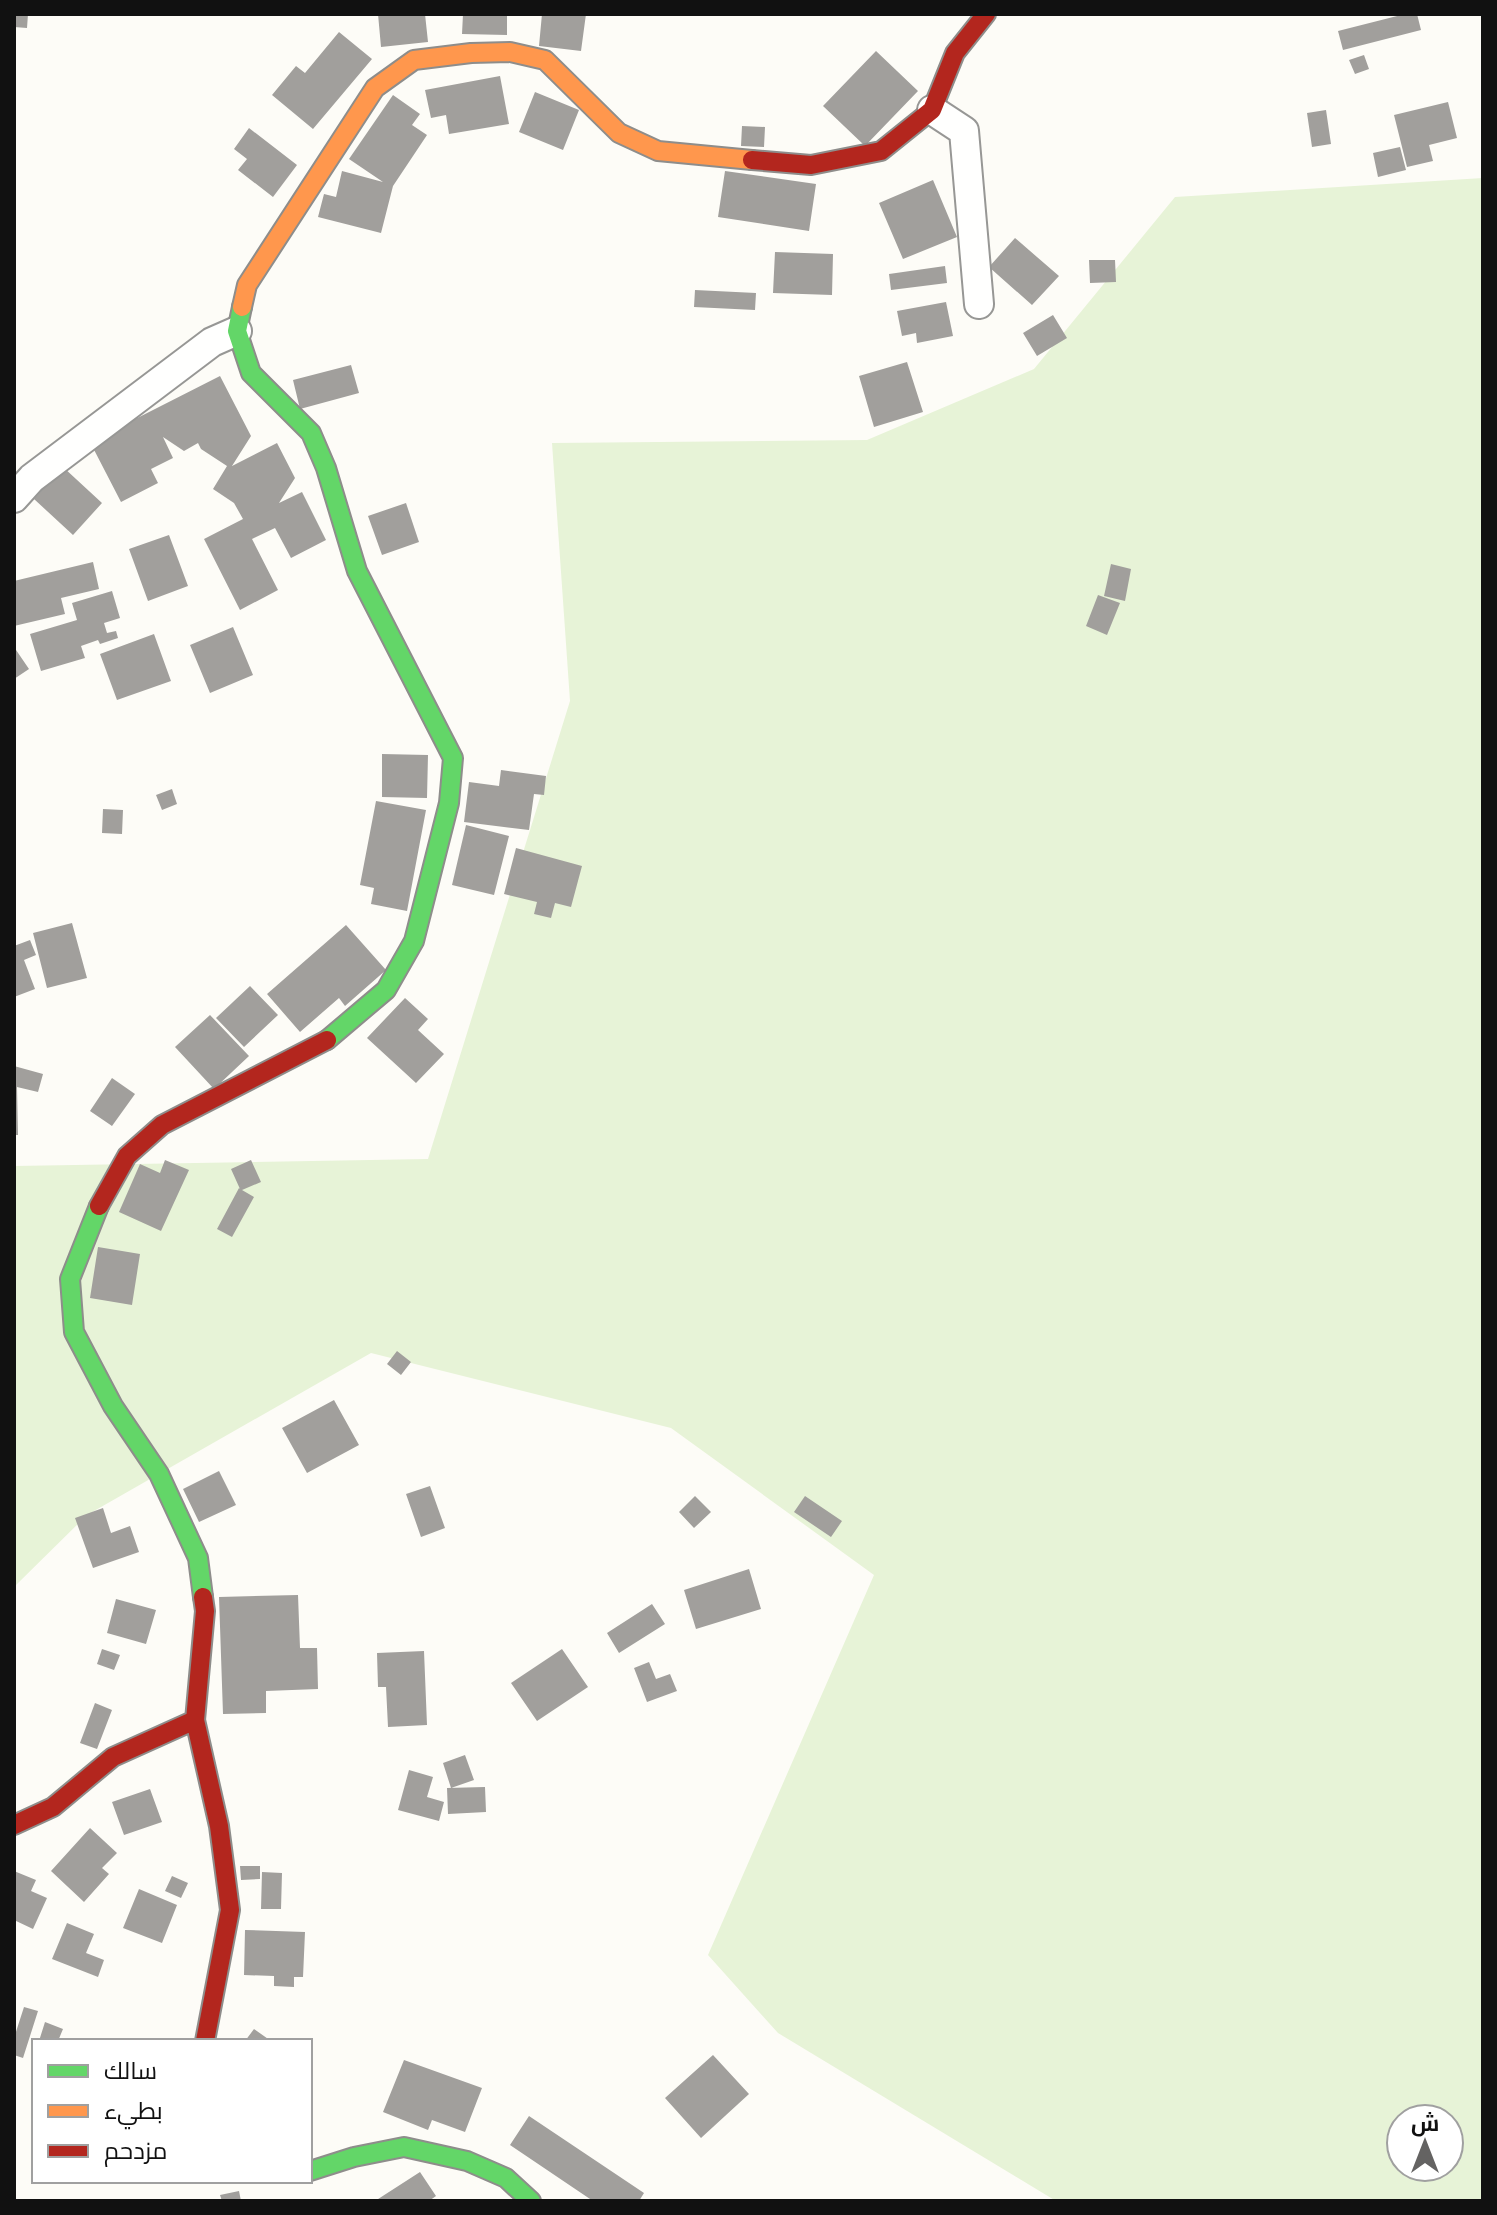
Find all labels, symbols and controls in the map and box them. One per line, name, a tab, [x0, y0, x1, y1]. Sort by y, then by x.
legend	[32, 2039, 312, 2183]
text: سالك	[104, 2051, 157, 2086]
text: بطيء	[104, 2091, 163, 2130]
north arrow	[1385, 2103, 1465, 2183]
text: ش	[1411, 2105, 1439, 2138]
text: مزدحم	[104, 2131, 167, 2167]

